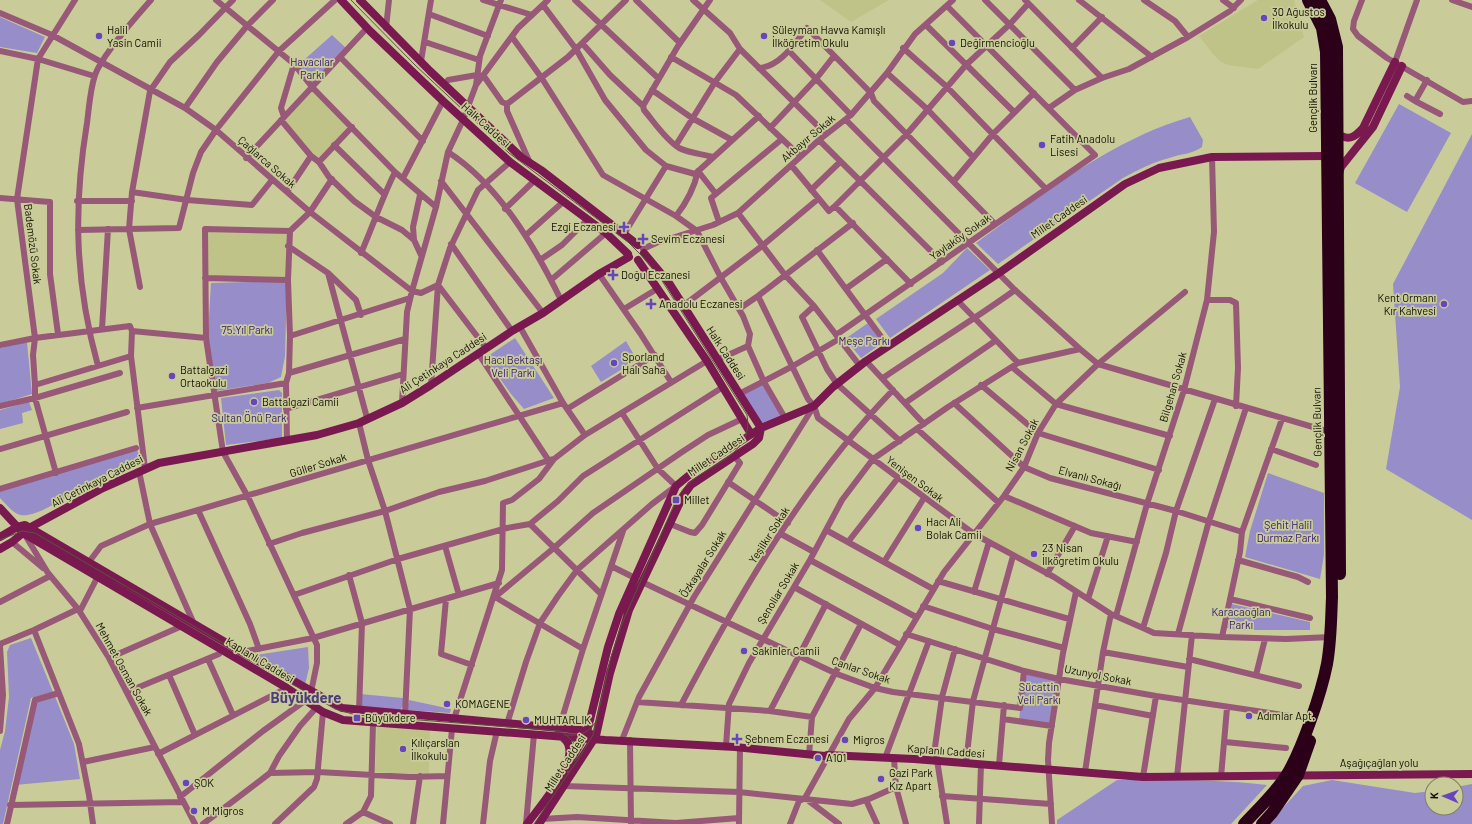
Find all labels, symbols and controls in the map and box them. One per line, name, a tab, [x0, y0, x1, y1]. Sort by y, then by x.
place label: 30 Ağustos İlkokulu	[1272, 5, 1325, 31]
marker: 30 Ağustos İlkokulu	[1259, 13, 1269, 23]
place label: Halil Yasin Camii	[107, 23, 162, 49]
place label: Süleyman Havva Kamışlı İlköğretim Okulu	[772, 23, 885, 49]
marker: Halil Yasin Camii	[94, 31, 104, 41]
marker: Süleyman Havva Kamışlı İlköğretim Okulu	[759, 31, 769, 41]
place label: Değirmencioğlu	[960, 36, 1035, 49]
marker: Değirmencioğlu	[947, 38, 957, 48]
park label: Havacılar Parkı	[290, 55, 334, 81]
street label: Gençlik Bulvarı	[1306, 63, 1319, 133]
street label: Halk Caddesi	[459, 99, 514, 150]
street label: Akbayır Sokak	[778, 111, 838, 164]
place label: Fatih Anadolu Lisesi	[1050, 132, 1115, 158]
street label: Çağlarca Sokak	[236, 133, 299, 191]
marker: Fatih Anadolu Lisesi	[1037, 140, 1047, 150]
street label: Millet Caddesi	[1028, 192, 1090, 241]
street label: Bademözü Sokak	[22, 203, 45, 286]
street label: Yaylaköy Sokak	[927, 210, 993, 262]
place label: Ezgi Eczanesi	[551, 220, 616, 233]
marker: Ezgi Eczanesi	[619, 222, 629, 232]
place label: Sevim Eczanesi	[651, 232, 725, 245]
marker: Sevim Eczanesi	[638, 234, 648, 244]
place label: Doğu Eczanesi	[621, 268, 691, 281]
marker: Doğu Eczanesi	[608, 270, 618, 280]
place label: Kent Ormanı Kır Kahvesi	[1378, 291, 1436, 317]
place label: Anadolu Eczanesi	[659, 297, 743, 310]
marker: Anadolu Eczanesi	[646, 299, 656, 309]
marker: Kent Ormanı Kır Kahvesi	[1439, 299, 1449, 309]
park label: 75.Yıl Parkı	[222, 323, 272, 336]
street label: Halk Caddesi	[704, 324, 749, 382]
street label: Ali Çetinkaya Caddesi	[397, 329, 489, 396]
park label: Meşe Parkı	[839, 334, 889, 347]
place label: Sporland Halı Saha	[622, 350, 665, 376]
street label: Bilgehan Sokak	[1156, 350, 1189, 424]
park label: Hacı Bektaşı Veli Parkı	[484, 353, 542, 379]
marker: Sporland Halı Saha	[609, 358, 619, 368]
place label: Battalgazi Ortaokulu	[180, 363, 228, 389]
marker: Battalgazi Ortaokulu	[167, 371, 177, 381]
street label: Gençlik Bulvarı	[1309, 387, 1324, 457]
place label: Battalgazi Camii	[262, 395, 339, 408]
marker: Battalgazi Camii	[249, 397, 259, 407]
park label: Sultan Önü Park	[211, 410, 287, 424]
street label: Nisan Sokak	[1002, 416, 1041, 474]
street label: Millet Caddesi	[685, 431, 747, 478]
street label: Güller Sokak	[288, 450, 348, 479]
street label: Ali Çetinkaya Caddesi	[49, 452, 145, 509]
street label: Yenişen Sokak	[884, 453, 947, 505]
street label: Elvanlı Sokağı	[1057, 463, 1123, 492]
place label: Millet	[684, 493, 710, 506]
marker: Millet	[671, 495, 681, 505]
street label: Yeşilkır Sokak	[745, 504, 792, 566]
place label: Hacı Ali Bolak Camii	[926, 515, 982, 541]
park label: Şehit Halil Durmaz Parkı	[1257, 518, 1319, 544]
marker: Hacı Ali Bolak Camii	[913, 523, 923, 533]
street label: Özkayalar Sokak	[676, 527, 729, 600]
place label: 23 Nisan İlkögretim Okulu	[1042, 541, 1119, 567]
marker: 23 Nisan İlkögretim Okulu	[1029, 549, 1039, 559]
street label: Şenollar Sokak	[754, 559, 801, 626]
park label: Karacaoğlan Parkı	[1211, 605, 1271, 631]
street label: Mehmet Osman Sokak	[93, 620, 156, 718]
street label: Kaplanlı Caddesi	[224, 634, 297, 685]
place label: Sakinler Camii	[752, 644, 820, 657]
marker: Sakinler Camii	[739, 646, 749, 656]
street label: Canlar Sokak	[830, 653, 893, 686]
street label: Uzunyol Sokak	[1063, 662, 1133, 688]
park label: Sücattin Veli Parkı	[1017, 680, 1061, 706]
district label: Büyükdere	[271, 688, 341, 706]
place label: KOMAGENE	[455, 697, 511, 710]
marker: KOMAGENE	[442, 699, 452, 709]
place label: Adımlar Apt.	[1257, 709, 1315, 722]
place label: Büyükdere	[365, 711, 416, 724]
marker: Adımlar Apt.	[1244, 711, 1254, 721]
marker: Büyükdere	[352, 713, 362, 723]
place label: MUHTARLIK	[534, 713, 591, 726]
marker: MUHTARLIK	[521, 715, 531, 725]
street label: Millet Caddesi	[541, 731, 588, 794]
place label: Şebnem Eczanesi	[745, 732, 829, 745]
place label: Migros	[853, 733, 885, 746]
marker: Şebnem Eczanesi	[732, 734, 742, 744]
marker: Migros	[840, 735, 850, 745]
place label: Kılıçarslan İlkokulu	[411, 736, 460, 762]
street label: Kaplanlı Caddesi	[907, 741, 985, 760]
marker: Kılıçarslan İlkokulu	[398, 744, 408, 754]
place label: A101	[826, 751, 846, 764]
marker: A101	[813, 753, 823, 763]
street label: Aşağıçağlan yolu	[1340, 756, 1418, 769]
place label: Gazi Park Kız Apart	[889, 766, 933, 792]
marker: Gazi Park Kız Apart	[876, 774, 886, 784]
place label: ŞOK	[194, 776, 214, 789]
north arrow	[1424, 776, 1464, 816]
marker: ŞOK	[181, 778, 191, 788]
text: K	[1427, 792, 1440, 799]
place label: M Migros	[202, 804, 244, 817]
marker: M Migros	[189, 806, 199, 816]

